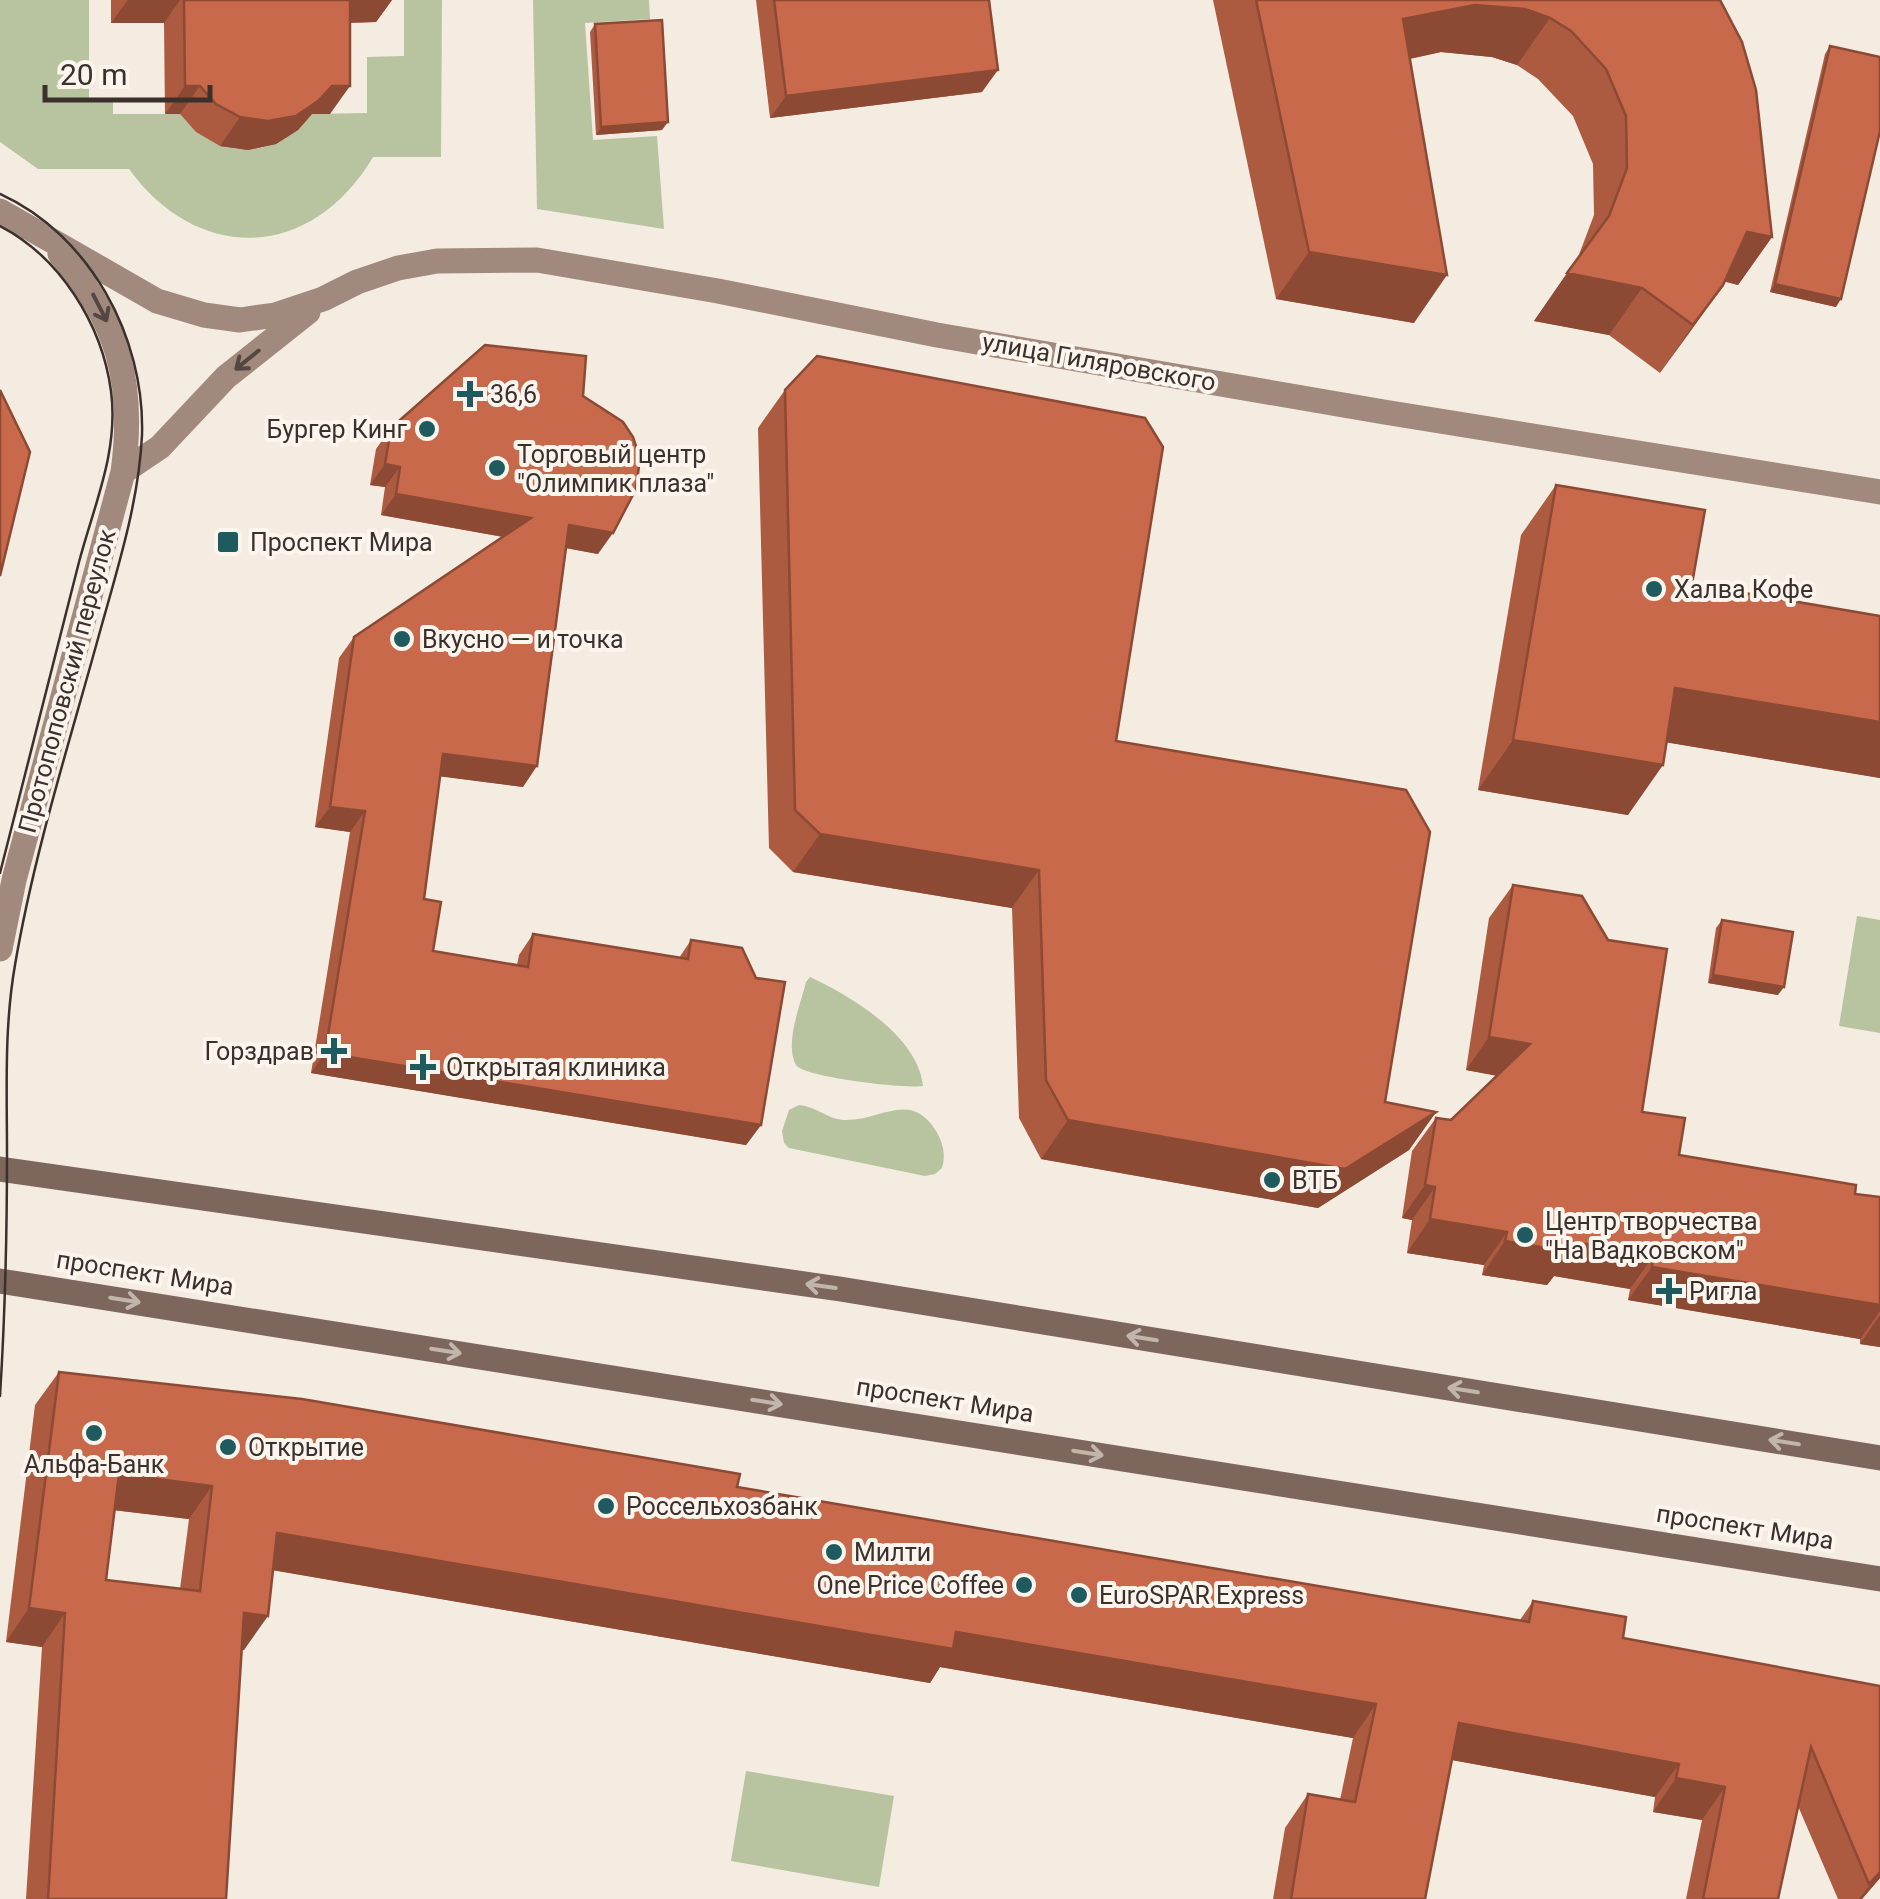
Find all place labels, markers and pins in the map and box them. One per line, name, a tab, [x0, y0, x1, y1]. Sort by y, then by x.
place label: 36,6	[490, 380, 537, 409]
marker: 36,6	[459, 383, 481, 405]
place label: Бургер Кинг	[266, 415, 407, 444]
marker: Бургер Кинг	[416, 418, 438, 440]
place label: Торговый центр "Олимпик плаза"	[517, 440, 714, 498]
marker: Торговый центр "Олимпик плаза"	[486, 457, 508, 479]
place label: Проспект Мира	[250, 528, 433, 557]
marker: Проспект Мира	[215, 529, 241, 555]
place label: Халва Кофе	[1674, 575, 1813, 604]
marker: Халва Кофе	[1643, 578, 1665, 600]
place label: Вкусно — и точка	[422, 625, 624, 654]
marker: Вкусно — и точка	[391, 628, 413, 650]
place label: Горздрав	[204, 1037, 314, 1066]
marker: Горздрав	[323, 1040, 345, 1062]
place label: Открытая клиника	[446, 1053, 666, 1082]
marker: Открытая клиника	[410, 1054, 436, 1080]
place label: ВТБ	[1292, 1166, 1338, 1195]
marker: ВТБ	[1261, 1169, 1283, 1191]
place label: Центр творчества "На Вадковском"	[1545, 1207, 1758, 1265]
marker: Центр творчества "На Вадковском"	[1514, 1224, 1536, 1246]
place label: Ригла	[1689, 1277, 1757, 1306]
marker: Ригла	[1658, 1280, 1680, 1302]
marker: Альфа-Банк	[83, 1422, 105, 1444]
place label: Открытие	[248, 1433, 364, 1462]
marker: Открытие	[217, 1436, 239, 1458]
place label: Альфа-Банк	[24, 1450, 165, 1479]
place label: Россельхозбанк	[626, 1492, 818, 1521]
marker: Россельхозбанк	[595, 1495, 617, 1517]
place label: Милти	[854, 1538, 931, 1567]
marker: Милти	[823, 1541, 845, 1563]
place label: One Price Coffee	[817, 1571, 1004, 1600]
marker: One Price Coffee	[1013, 1574, 1035, 1596]
place label: EuroSPAR Express	[1099, 1581, 1304, 1610]
marker: EuroSPAR Express	[1068, 1584, 1090, 1606]

